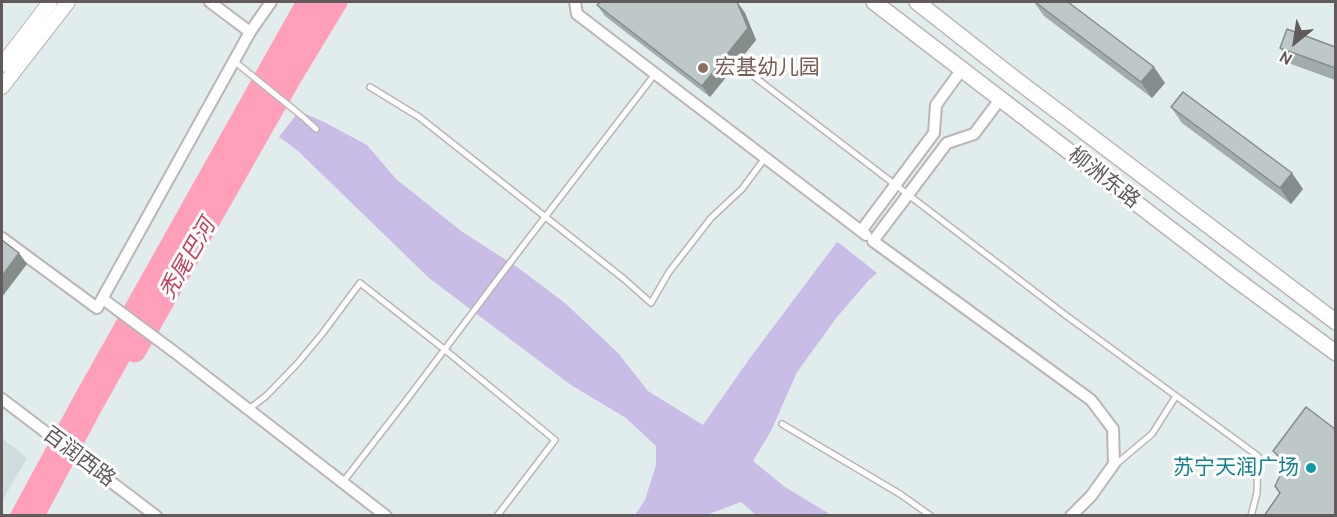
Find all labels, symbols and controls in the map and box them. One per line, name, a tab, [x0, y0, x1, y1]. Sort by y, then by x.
north arrow	[1265, 12, 1325, 72]
text: N	[1276, 47, 1295, 69]
place label: 宏基幼儿园	[715, 55, 820, 81]
marker: 宏基幼儿园	[696, 61, 710, 75]
street label: 柳洲东路	[1063, 142, 1145, 214]
water label: 秃尾巴河	[155, 214, 221, 304]
street label: 百润西路	[38, 422, 120, 492]
place label: 苏宁天润广场	[1173, 455, 1299, 481]
marker: 苏宁天润广场	[1304, 461, 1318, 475]

